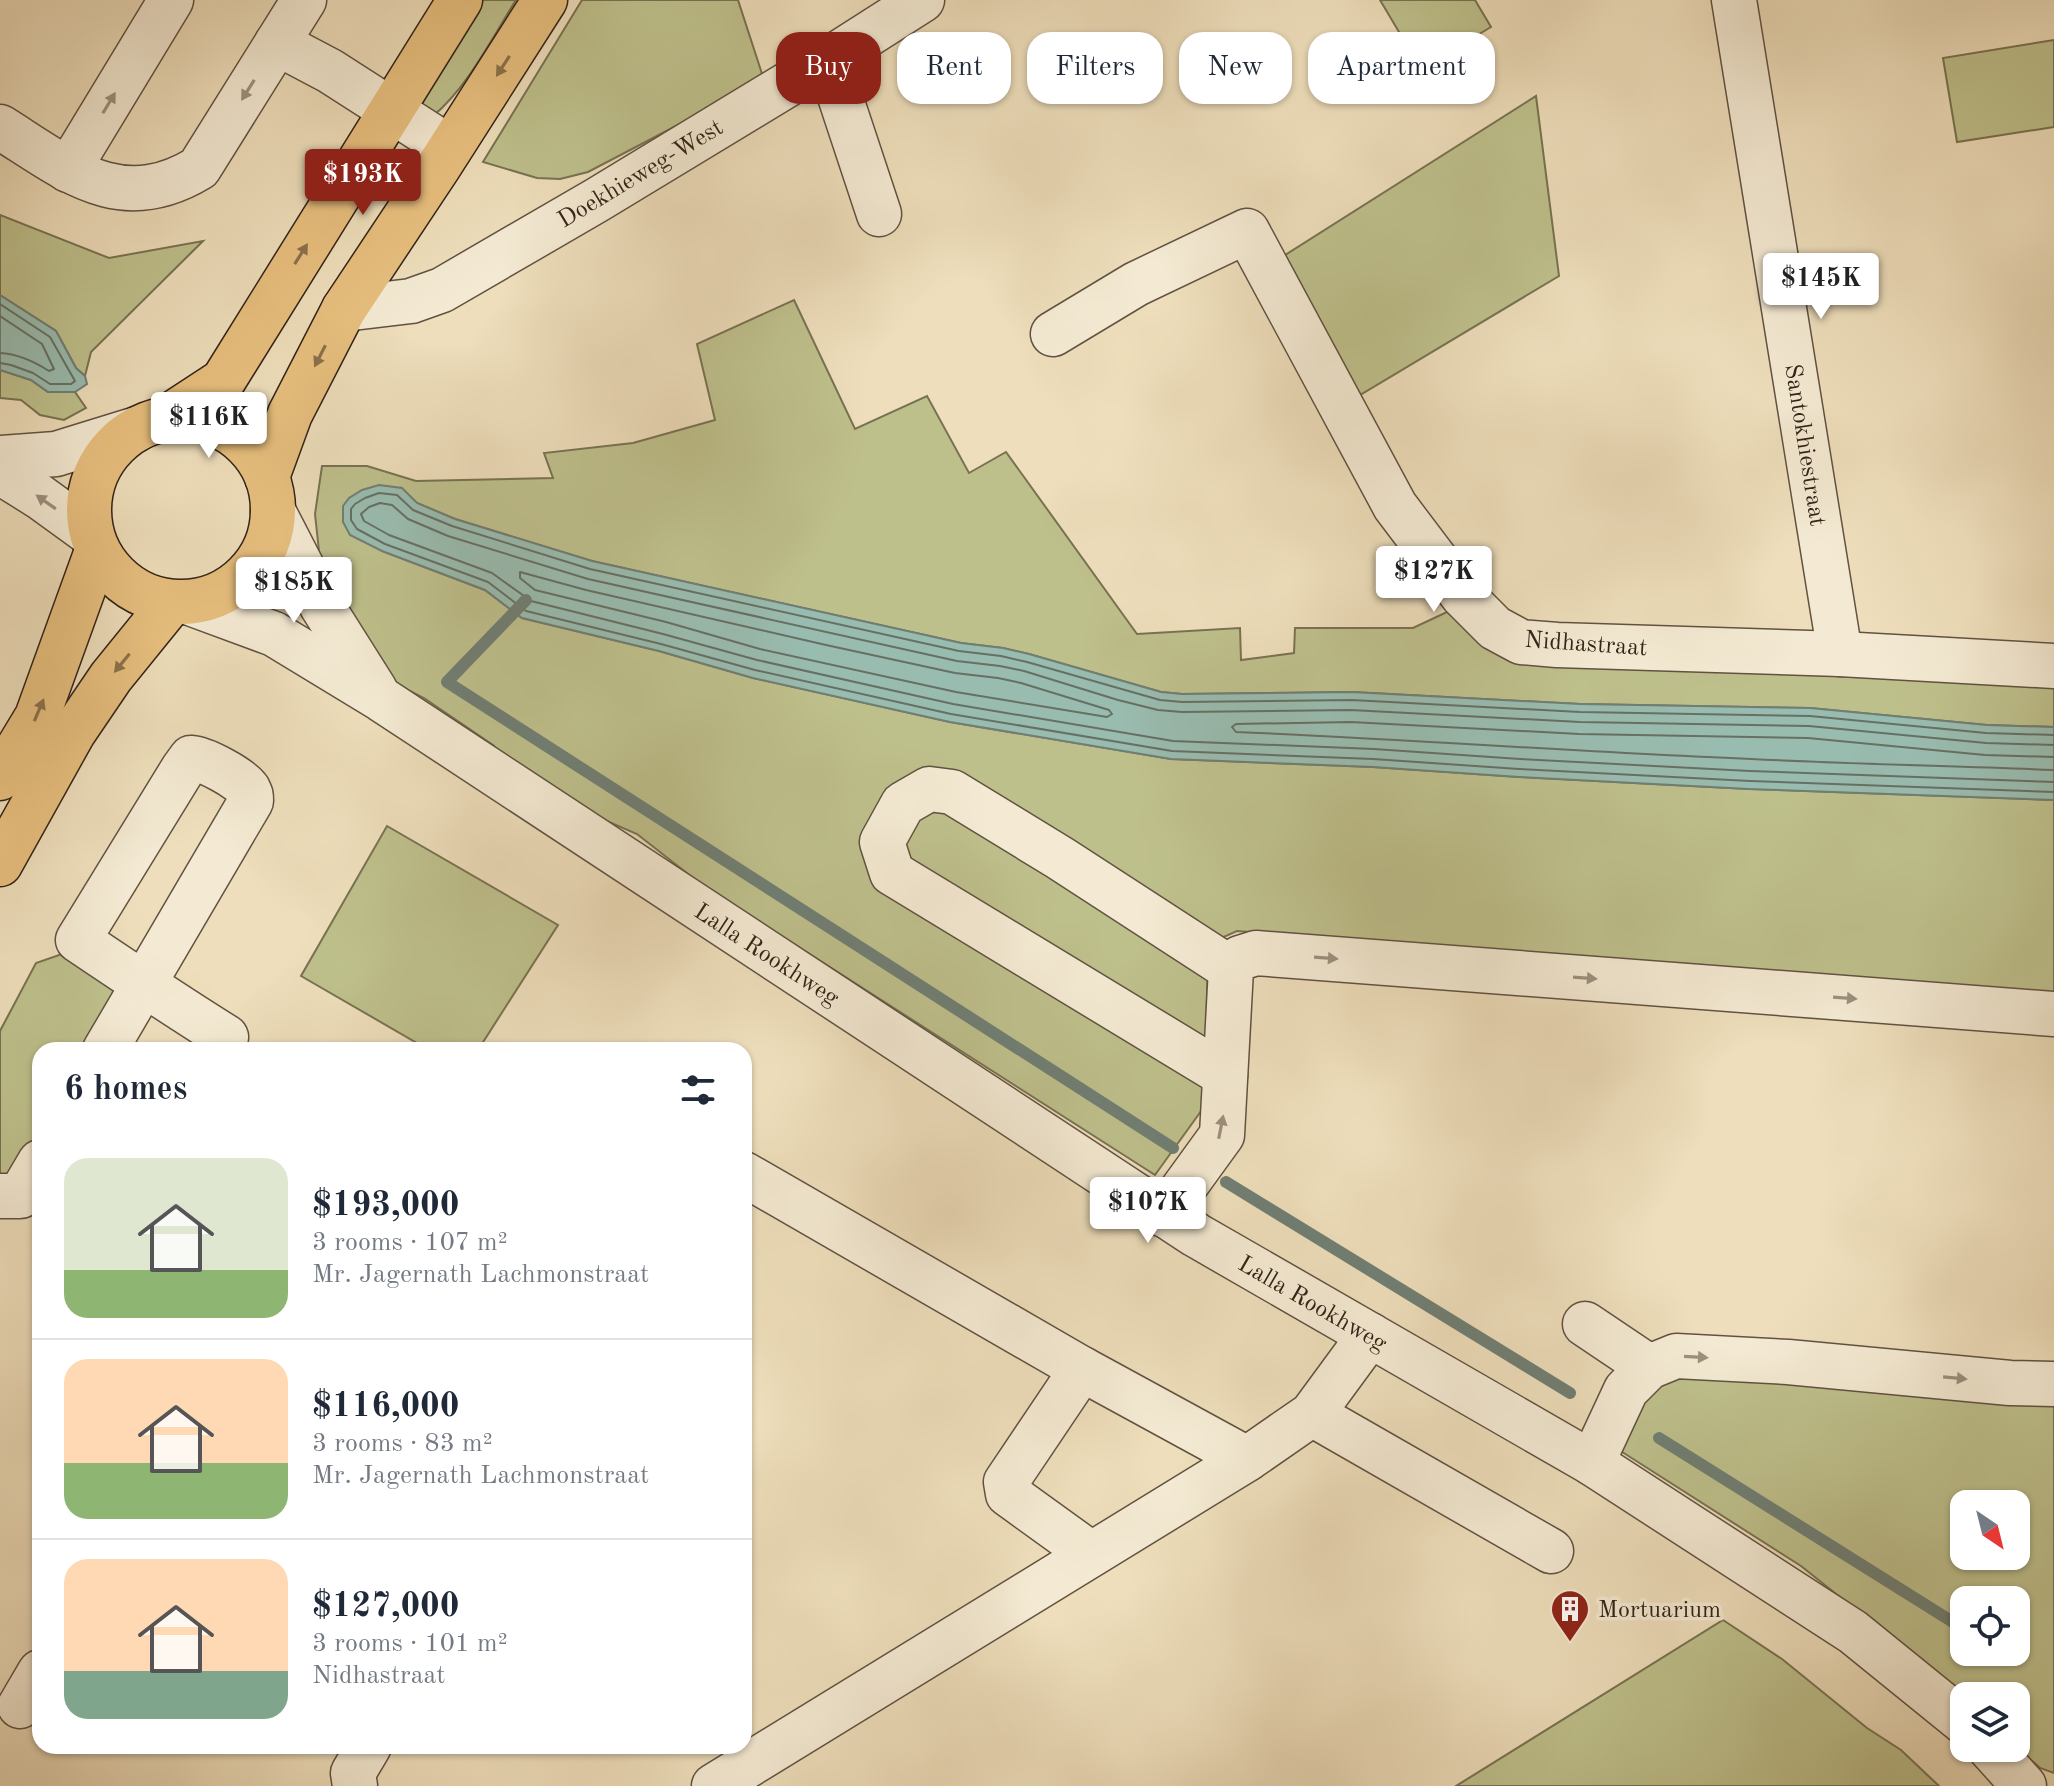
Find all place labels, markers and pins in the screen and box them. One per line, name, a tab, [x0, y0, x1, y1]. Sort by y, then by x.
pin: $193K	[307, 149, 419, 217]
pin: $145K	[1765, 253, 1877, 321]
pin: $116K	[153, 392, 265, 460]
pin: $127K	[1378, 546, 1490, 614]
pin: $185K	[238, 557, 350, 625]
pin: $107K	[1092, 1177, 1204, 1245]
building icon: Mortuarium	[1549, 1588, 1591, 1643]
place label: Mortuarium	[1598, 1599, 1721, 1623]

